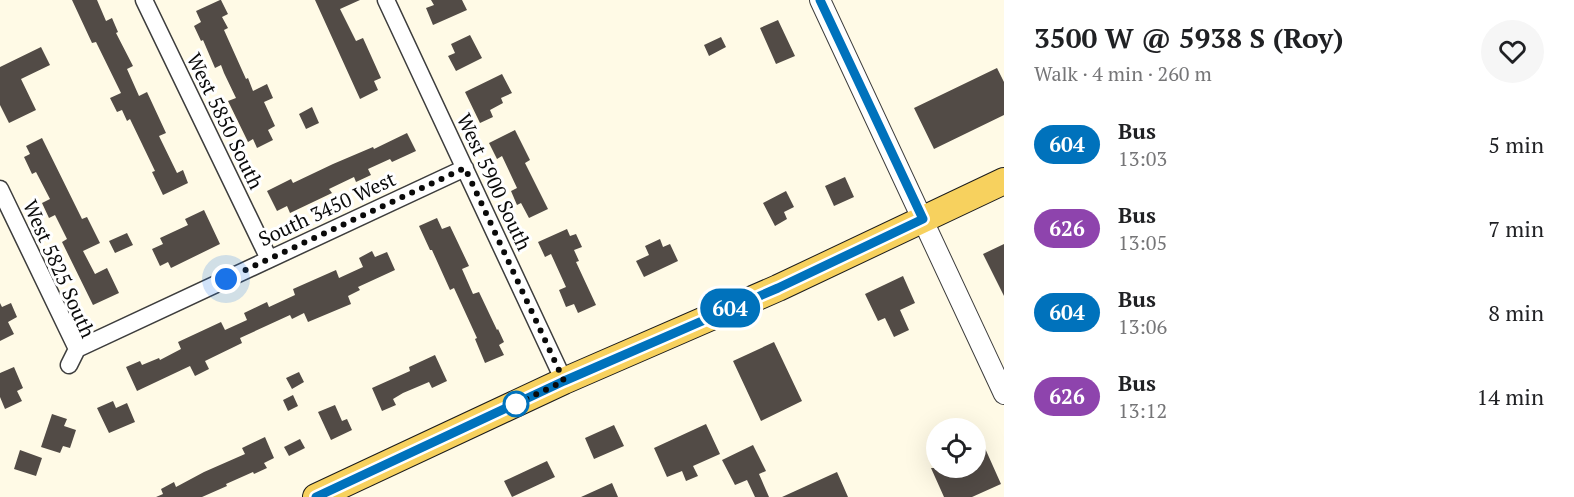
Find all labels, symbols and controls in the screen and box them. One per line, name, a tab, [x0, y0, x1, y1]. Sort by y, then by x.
text: 3500 W @ 5938 S (Roy)	[1034, 19, 1344, 56]
button: heart	[1481, 20, 1544, 83]
street label: West 5850 South	[181, 48, 270, 194]
text: Walk · 4 min · 260 m	[1034, 60, 1212, 87]
street label: West 5900 South	[451, 109, 538, 255]
text: Bus	[1118, 116, 1156, 145]
text: 604	[1049, 130, 1085, 158]
text: 5 min	[1488, 130, 1544, 159]
text: 13:03	[1118, 145, 1167, 172]
street label: South 3450 West	[254, 165, 400, 252]
street label: West 5825 South	[17, 196, 102, 342]
text: Bus	[1118, 200, 1156, 229]
text: 626	[1049, 214, 1085, 242]
text: 7 min	[1488, 214, 1544, 243]
text: 13:05	[1118, 229, 1167, 256]
your location	[211, 264, 241, 294]
text: Bus	[1118, 284, 1156, 313]
line badge: 604	[696, 288, 765, 328]
text: 604	[712, 294, 748, 322]
text: 604	[1049, 298, 1085, 326]
text: 8 min	[1488, 298, 1544, 327]
text: 13:06	[1118, 313, 1167, 340]
text: Bus	[1118, 368, 1156, 397]
text: 626	[1049, 382, 1085, 410]
text: 14 min	[1477, 382, 1544, 411]
unlabelled marker	[503, 391, 529, 417]
text: 13:12	[1118, 397, 1167, 424]
map controls	[926, 418, 986, 478]
button: locate	[926, 418, 986, 478]

